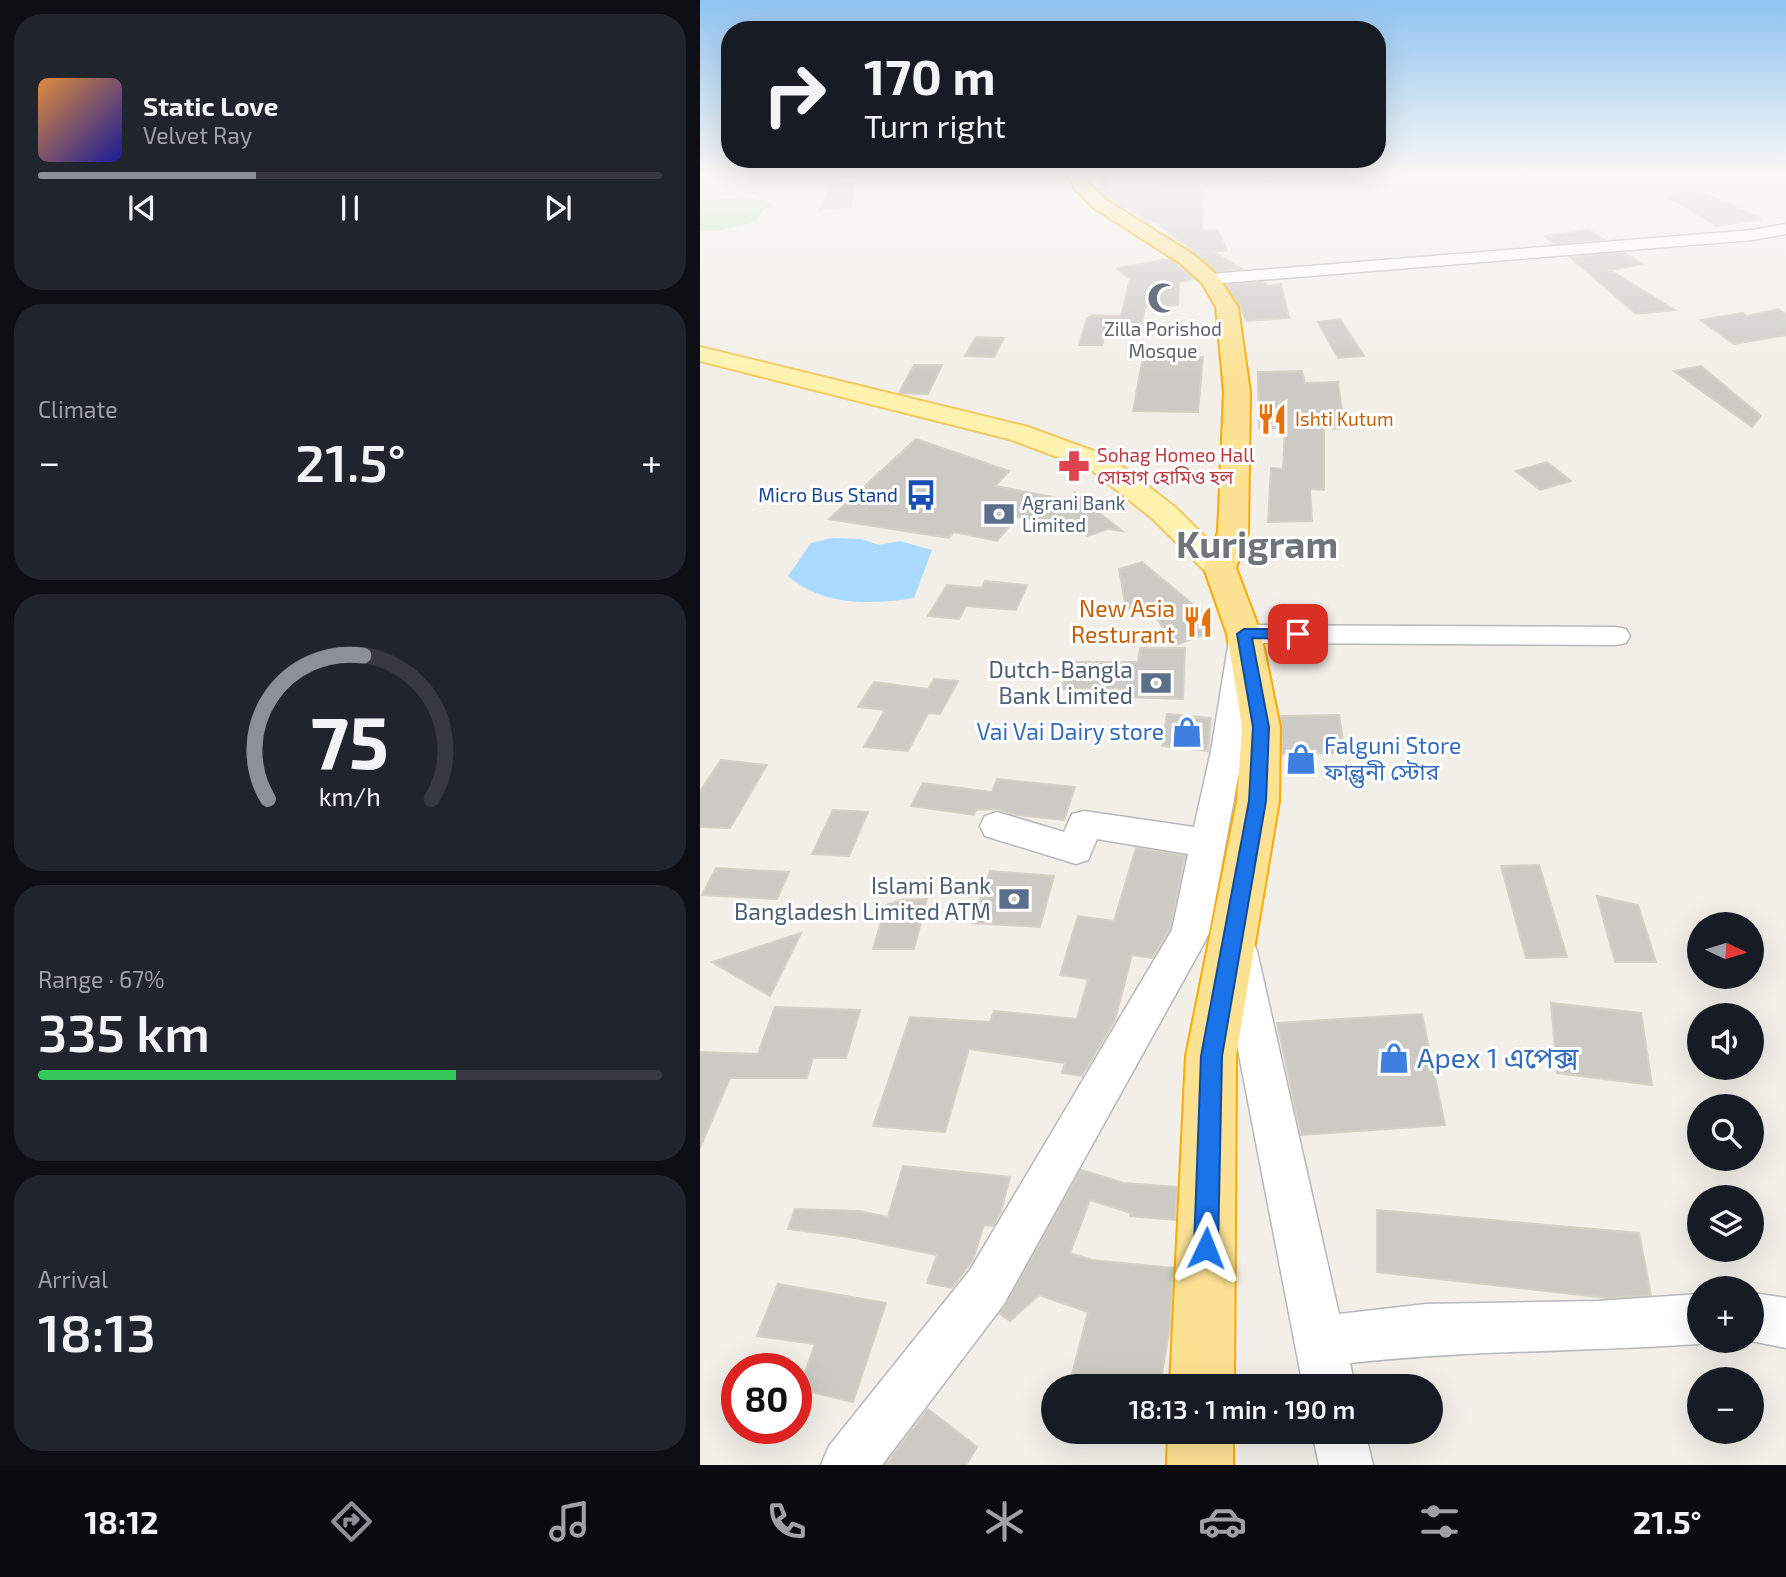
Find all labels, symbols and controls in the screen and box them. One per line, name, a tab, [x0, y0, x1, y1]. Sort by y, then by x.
text: 170 m	[864, 46, 996, 105]
icon: right	[749, 49, 840, 140]
text: Static Love	[143, 90, 279, 121]
text: Turn right	[864, 106, 1006, 144]
text: Velvet Ray	[143, 121, 252, 149]
icon: previous	[123, 189, 161, 227]
icon: pause	[331, 189, 369, 227]
icon: next	[539, 189, 577, 227]
mosque icon: Zilla Porishod Mosque	[1146, 281, 1180, 315]
place label: Zilla Porishod Mosque	[1104, 317, 1222, 362]
text: Climate	[38, 395, 118, 423]
restaurant icon: Ishti Kutum	[1255, 402, 1289, 436]
place label: Ishti Kutum	[1295, 407, 1394, 430]
text: 21.5°	[295, 430, 406, 492]
text: −	[38, 438, 60, 484]
text: +	[641, 438, 662, 484]
place label: Sohag Homeo Hall সোহাগ হোমিও হল	[1097, 443, 1255, 488]
pharmacy icon: Sohag Homeo Hall সোহাগ হোমিও হল	[1057, 449, 1091, 483]
bus stop icon: Micro Bus Stand	[904, 478, 938, 512]
place label: Micro Bus Stand	[758, 483, 898, 506]
place label: Agrani Bank Limited	[1022, 491, 1126, 536]
bank icon: Agrani Bank Limited	[982, 497, 1016, 531]
district label: Kurigram	[1176, 521, 1338, 565]
place label: New Asia Resturant	[1071, 594, 1175, 648]
pin	[1268, 604, 1328, 664]
restaurant icon: New Asia Resturant	[1181, 605, 1215, 639]
icon: arrive	[1279, 615, 1317, 653]
place label: Dutch-Bangla Bank Limited	[988, 655, 1133, 709]
bank icon: Dutch-Bangla Bank Limited	[1139, 666, 1173, 700]
text: 75	[311, 696, 389, 784]
shop icon: Vai Vai Dairy store	[1170, 715, 1204, 749]
place label: Vai Vai Dairy store	[977, 717, 1164, 745]
place label: Falguni Store ফাল্গুনী স্টোর	[1323, 731, 1461, 789]
shop icon: Falguni Store ফাল্গুনী স্টোর	[1284, 742, 1318, 776]
text: km/h	[319, 780, 381, 810]
place label: Islami Bank Bangladesh Limited ATM	[734, 871, 991, 925]
bank icon: Islami Bank Bangladesh Limited ATM	[997, 882, 1031, 916]
north arrow	[1687, 912, 1764, 989]
map controls	[1687, 912, 1764, 1444]
text: Range · 67%	[38, 965, 164, 993]
text: 335 km	[38, 1000, 210, 1062]
button: sound	[1687, 1003, 1764, 1080]
place label: Apex 1 এপেক্স	[1417, 1040, 1580, 1074]
shop icon: Apex 1 এপেক্স	[1377, 1041, 1411, 1075]
button: search	[1687, 1094, 1764, 1171]
button: layers	[1687, 1185, 1764, 1262]
position arrow	[1169, 1211, 1243, 1285]
text: Arrival	[38, 1265, 108, 1293]
button: +	[1687, 1276, 1764, 1353]
text: 18:13	[38, 1300, 156, 1362]
speed limit sign: 80	[721, 1353, 812, 1444]
button: −	[1687, 1367, 1764, 1444]
text: 18:13 · 1 min · 190 m	[1129, 1393, 1355, 1424]
icon: directions	[327, 1497, 376, 1546]
icon: music	[545, 1497, 594, 1546]
icon: phone	[762, 1497, 811, 1546]
icon: climate	[980, 1497, 1029, 1546]
icon: car	[1198, 1497, 1247, 1546]
icon: filters	[1415, 1497, 1464, 1546]
text: 18:12	[84, 1502, 159, 1540]
text: 21.5°	[1633, 1502, 1702, 1540]

